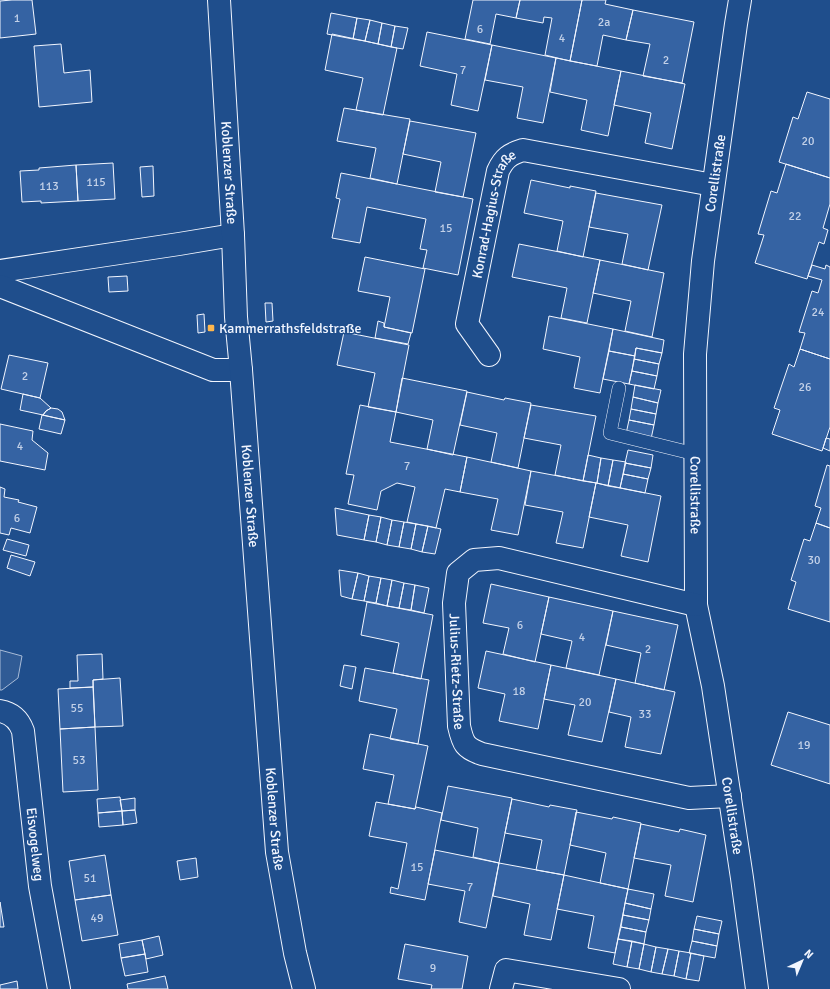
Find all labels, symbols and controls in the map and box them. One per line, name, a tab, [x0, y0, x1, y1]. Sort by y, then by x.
house number: 1	[14, 11, 20, 26]
house number: 2a	[598, 15, 610, 30]
house number: 6	[477, 22, 483, 37]
house number: 4	[559, 31, 566, 46]
house number: 2	[663, 53, 669, 68]
house number: 7	[460, 63, 466, 78]
street label: Koblenzer Straße	[217, 121, 240, 225]
street label: Corellistraße	[702, 133, 729, 213]
house number: 20	[802, 134, 814, 149]
street label: Konrad-Hagius-Straße	[468, 146, 519, 280]
house number: 115	[86, 175, 106, 190]
house number: 113	[39, 179, 59, 194]
house number: 22	[789, 209, 801, 224]
house number: 15	[440, 221, 452, 236]
house number: 24	[812, 305, 825, 320]
place label: Kammerrathsfeldstraße	[219, 320, 362, 337]
marker: Kammerrathsfeldstraße	[206, 323, 216, 333]
house number: 2	[22, 369, 28, 384]
house number: 26	[799, 380, 811, 395]
house number: 4	[17, 439, 24, 454]
street label: Koblenzer Straße	[238, 444, 262, 548]
street label: Corellistraße	[686, 456, 704, 534]
house number: 7	[404, 459, 410, 474]
house number: 6	[14, 511, 20, 526]
house number: 30	[808, 553, 820, 568]
street label: Julius-Rietz-Straße	[445, 613, 468, 732]
house number: 6	[517, 618, 523, 633]
house number: 4	[579, 630, 586, 645]
house number: 2	[645, 642, 651, 657]
house number: 18	[513, 684, 525, 699]
house number: 20	[579, 695, 591, 710]
house number: 55	[71, 701, 83, 716]
house number: 33	[639, 707, 651, 722]
house number: 19	[798, 738, 810, 753]
house number: 53	[73, 753, 85, 768]
street label: Koblenzer Straße	[262, 767, 288, 872]
street label: Corellistraße	[718, 776, 746, 856]
street label: Eisvogelweg	[22, 807, 47, 882]
house number: 15	[411, 860, 423, 875]
house number: 51	[84, 871, 96, 886]
house number: 7	[467, 880, 473, 895]
house number: 49	[91, 911, 103, 926]
north arrow	[782, 941, 822, 981]
text: N	[801, 947, 816, 962]
house number: 9	[430, 961, 436, 976]

